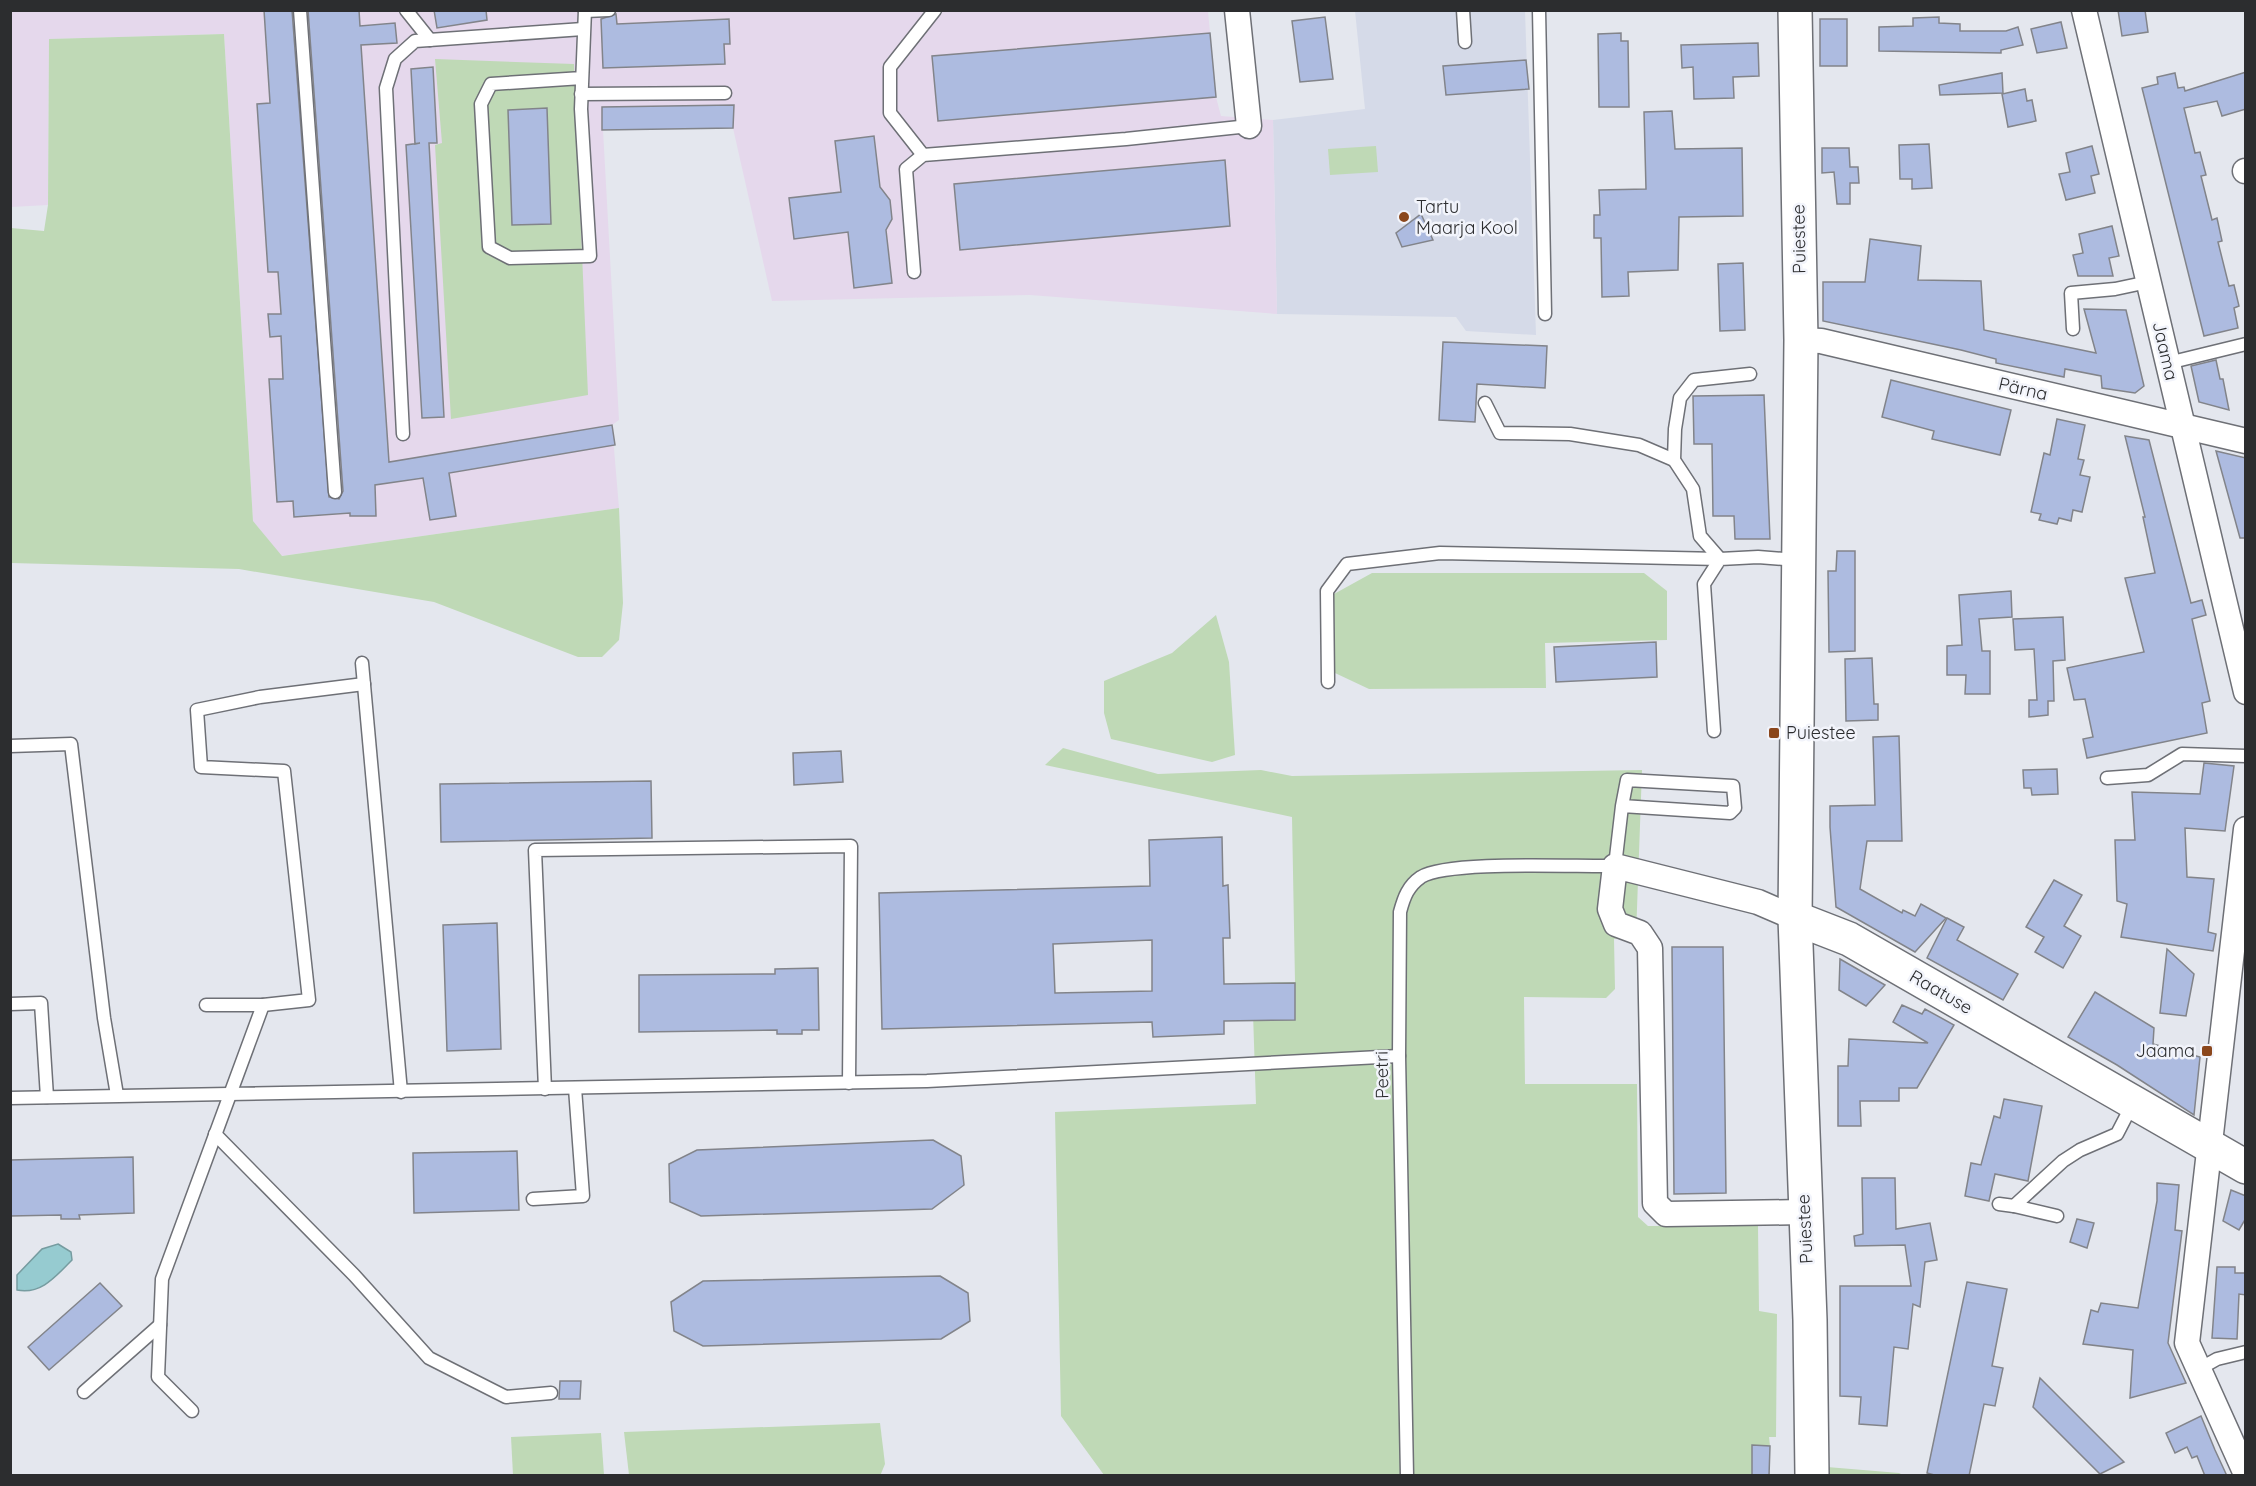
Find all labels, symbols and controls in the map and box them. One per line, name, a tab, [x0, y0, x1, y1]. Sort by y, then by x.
place label: Tartu Maarja Kool	[1416, 195, 1518, 239]
street label: Puiestee	[1786, 204, 1811, 274]
marker: Tartu Maarja Kool	[1397, 210, 1411, 224]
street label: Jaama	[2148, 319, 2183, 383]
street label: Pärna	[1996, 372, 2050, 405]
place label: Puiestee	[1786, 721, 1856, 744]
marker: Puiestee	[1767, 726, 1781, 740]
street label: Raatuse	[1906, 964, 1977, 1019]
place label: Jaama	[2135, 1039, 2195, 1062]
marker: Jaama	[2200, 1044, 2214, 1058]
street label: Peetri	[1370, 1051, 1393, 1099]
street label: Puiestee	[1791, 1194, 1818, 1264]

